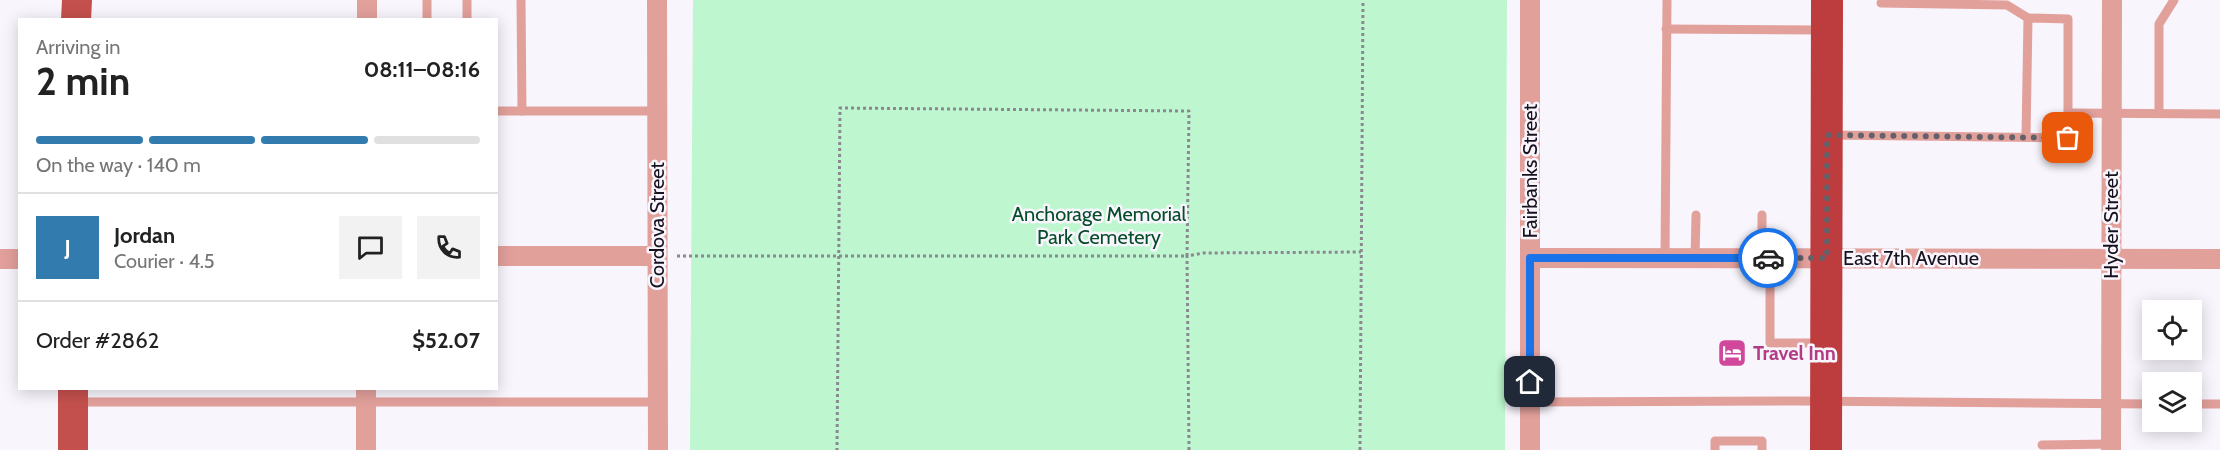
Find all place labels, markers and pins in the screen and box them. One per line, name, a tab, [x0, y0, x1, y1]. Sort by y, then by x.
pin	[2042, 112, 2093, 163]
hotel icon: Travel Inn	[1716, 337, 1748, 369]
place label: Travel Inn	[1753, 341, 1836, 365]
pin	[1504, 356, 1555, 407]

